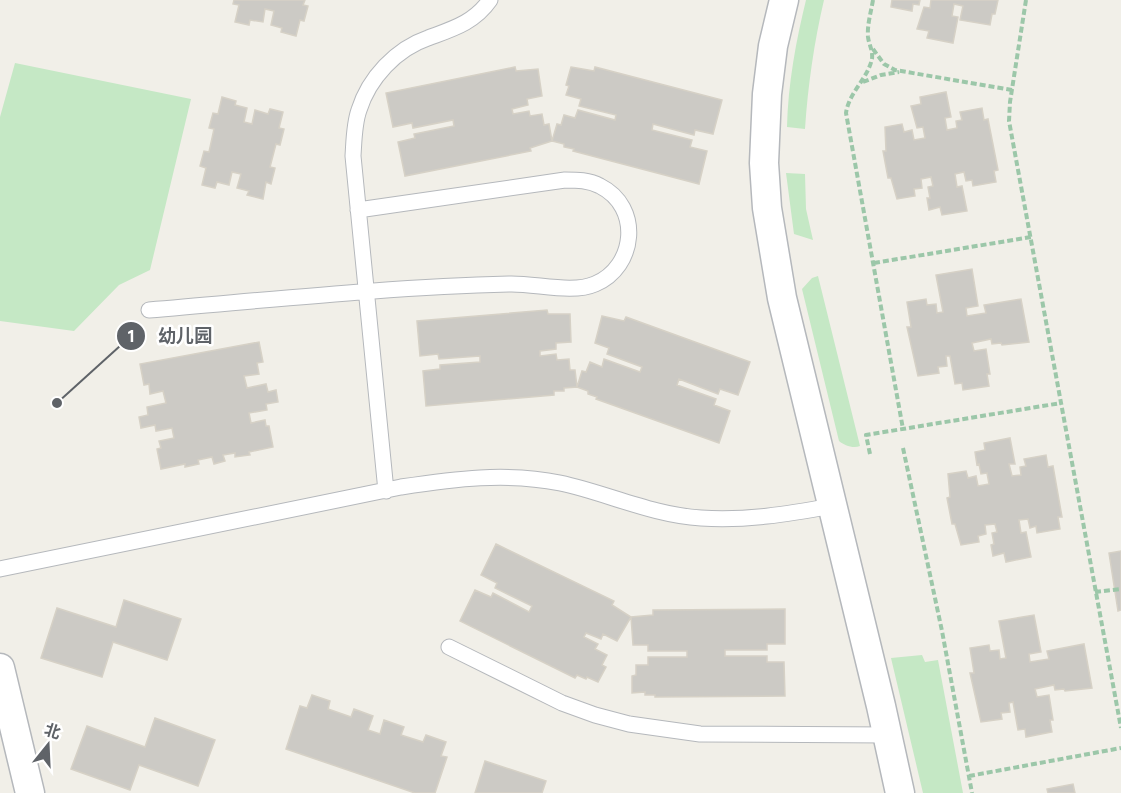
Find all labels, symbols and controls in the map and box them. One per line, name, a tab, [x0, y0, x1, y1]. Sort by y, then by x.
callout: 幼儿园	[116, 318, 224, 354]
text: 1	[127, 325, 135, 347]
text: 幼儿园	[158, 325, 212, 347]
north arrow	[18, 715, 78, 775]
text: 北	[42, 720, 63, 743]

